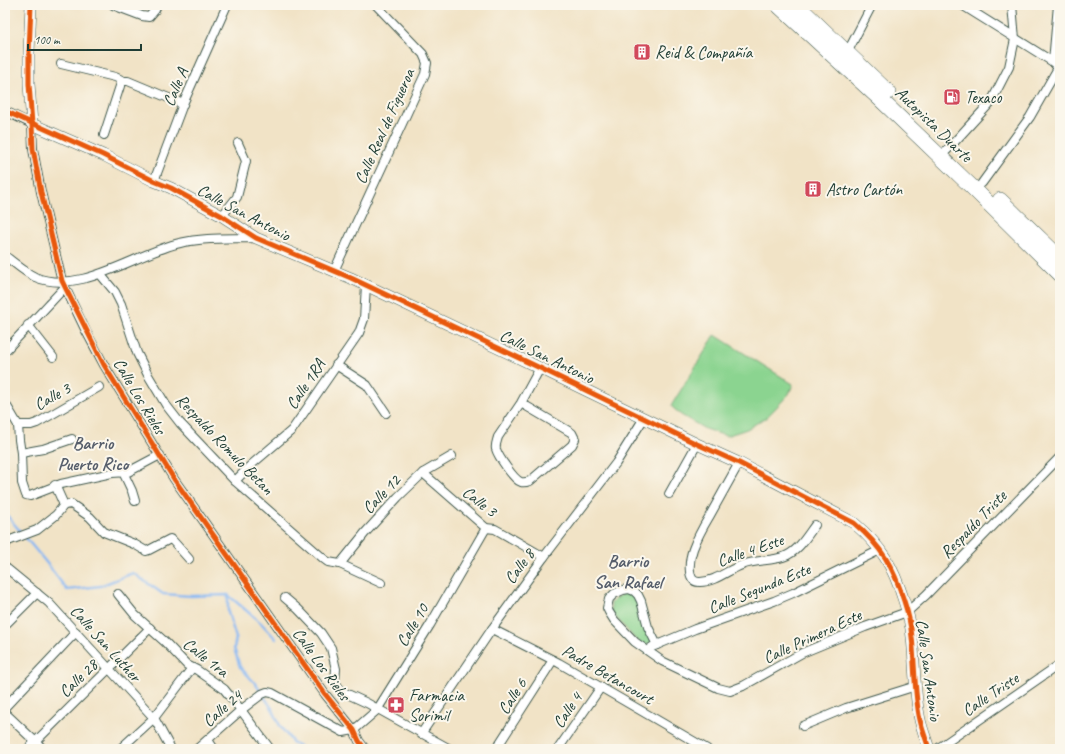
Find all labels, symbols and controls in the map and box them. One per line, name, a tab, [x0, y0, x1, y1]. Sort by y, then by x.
scale bar	[28, 26, 141, 52]
text: 100 m	[34, 32, 61, 48]
building icon: Reid & Compañía	[632, 42, 652, 62]
place label: Reid & Compañía	[655, 42, 754, 63]
street label: Calle A	[158, 64, 193, 109]
street label: Calle Real de Figueroa	[350, 64, 420, 187]
street label: Autopista Duarte	[891, 82, 978, 167]
fuel station icon: Texaco	[942, 87, 962, 107]
place label: Texaco	[965, 87, 1002, 108]
street label: Calle San Antonio	[194, 179, 295, 246]
building icon: Astro Cartón	[803, 179, 823, 199]
place label: Astro Cartón	[826, 179, 904, 200]
street label: Calle San Antonio	[496, 325, 598, 389]
street label: Calle Los Rieles	[109, 354, 171, 439]
street label: Calle 1RA	[281, 354, 331, 413]
street label: Calle 3	[30, 377, 75, 415]
street label: Respaldo Romulo Betan	[171, 389, 278, 499]
district label: Barrio Puerto Rico	[58, 432, 130, 475]
street label: Calle 12	[358, 469, 406, 518]
street label: Calle 3	[458, 481, 502, 522]
street label: Respaldo Triste	[936, 485, 1012, 563]
street label: Calle 4 Este	[714, 529, 787, 572]
street label: Calle 8	[500, 543, 541, 588]
district label: Barrio San Rafael	[594, 550, 666, 593]
street label: Calle Segunda Este	[705, 558, 815, 618]
street label: Calle 10	[392, 599, 434, 650]
street label: Calle San Luther	[66, 601, 147, 688]
street label: Calle Primera Este	[760, 604, 866, 668]
street label: Calle San Antonio	[911, 618, 946, 723]
street label: Calle Los Rieles	[288, 624, 356, 706]
street label: Calle 1ra	[179, 633, 234, 683]
street label: Padre Betancourt	[558, 640, 659, 710]
street label: Calle 28	[54, 653, 104, 702]
street label: Calle Triste	[958, 667, 1024, 721]
street label: Calle 6	[493, 673, 532, 718]
street label: Calle 24	[198, 684, 248, 731]
place label: Farmacia Sorimil	[409, 685, 465, 726]
street label: Calle 4	[548, 687, 588, 732]
pharmacy icon: Farmacia Sorimil	[386, 695, 406, 715]

